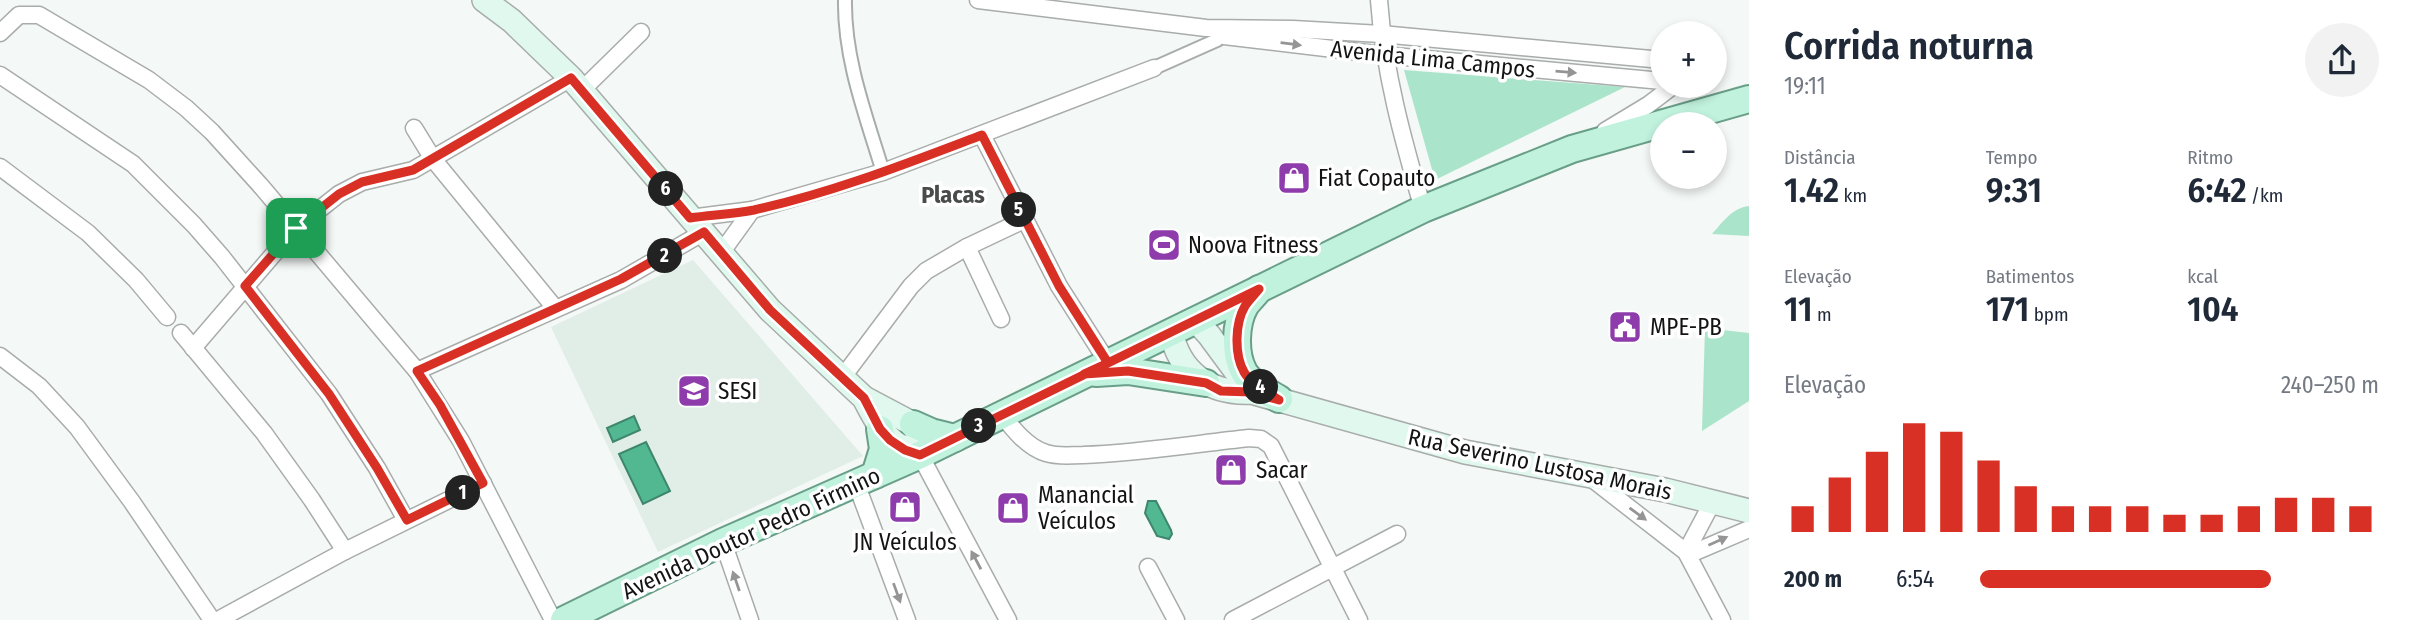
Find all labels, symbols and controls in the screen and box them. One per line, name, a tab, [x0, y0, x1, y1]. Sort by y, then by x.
map controls	[1650, 21, 1727, 189]
button: +	[1650, 21, 1727, 98]
text: Corrida noturna	[1784, 23, 2034, 69]
button: share	[2305, 23, 2379, 97]
street label: Avenida Lima Campos	[1329, 34, 1537, 84]
one-way arrow	[1280, 38, 1302, 49]
one-way arrow	[1555, 67, 1577, 78]
text: 19:11	[1784, 72, 1826, 100]
button: −	[1650, 112, 1727, 189]
text: Distância	[1784, 146, 1856, 169]
text: Tempo	[1986, 146, 2038, 169]
text: Ritmo	[2187, 146, 2233, 169]
shop icon: Fiat Copauto	[1275, 159, 1313, 197]
place label: Fiat Copauto	[1318, 164, 1435, 192]
text: 1.42	[1784, 169, 1839, 211]
text: 9:31	[1986, 169, 2042, 211]
text: 6:42	[2187, 169, 2247, 211]
pin: 6	[648, 172, 684, 206]
text: 6	[661, 177, 670, 200]
district label: Placas	[921, 181, 985, 209]
text: km	[1839, 184, 1867, 207]
text: /km	[2247, 184, 2283, 207]
pin: 5	[1002, 192, 1036, 228]
pin	[266, 198, 326, 258]
text: 5	[1014, 198, 1023, 221]
icon: arrive	[277, 209, 315, 247]
sports icon: Noova Fitness	[1145, 226, 1183, 264]
place label: Noova Fitness	[1188, 231, 1318, 259]
pin: 2	[648, 238, 682, 274]
text: 2	[660, 244, 669, 267]
text: Elevação	[1784, 265, 1852, 288]
text: Batimentos	[1986, 265, 2074, 288]
text: kcal	[2187, 265, 2218, 288]
text: 11	[1784, 288, 1813, 330]
text: 171	[1986, 288, 2029, 330]
text: 104	[2187, 288, 2239, 330]
text: m	[1813, 303, 1832, 326]
text: bpm	[2029, 303, 2069, 326]
public building icon: MPE-PB	[1606, 308, 1644, 346]
place label: MPE-PB	[1650, 313, 1722, 341]
pin: 4	[1244, 370, 1278, 404]
text: Elevação	[1784, 371, 1866, 399]
text: 240–250 m	[2281, 371, 2379, 399]
school or university icon: SESI	[675, 372, 713, 410]
text: 4	[1256, 375, 1265, 398]
place label: SESI	[718, 377, 757, 405]
pin: 3	[962, 408, 996, 444]
text: 3	[974, 414, 983, 437]
street label: Rua Severino Lustosa Morais	[1406, 422, 1675, 506]
shop icon: Sacar	[1212, 451, 1250, 489]
place label: Sacar	[1256, 456, 1308, 484]
street label: Avenida Doutor Pedro Firmino	[618, 461, 884, 605]
pin: 1	[446, 476, 480, 510]
text: 1	[458, 481, 467, 504]
place label: Manancial Veículos	[1038, 481, 1134, 535]
shop icon: JN Veículos	[886, 488, 924, 526]
shop icon: Manancial Veículos	[994, 489, 1032, 527]
one-way arrow	[1629, 506, 1647, 521]
place label: JN Veículos	[853, 528, 957, 556]
one-way arrow	[1708, 535, 1728, 547]
one-way arrow	[970, 550, 981, 570]
text: 200 m	[1784, 565, 1842, 593]
text: 6:54	[1896, 565, 1934, 593]
one-way arrow	[731, 570, 741, 591]
one-way arrow	[892, 583, 903, 604]

